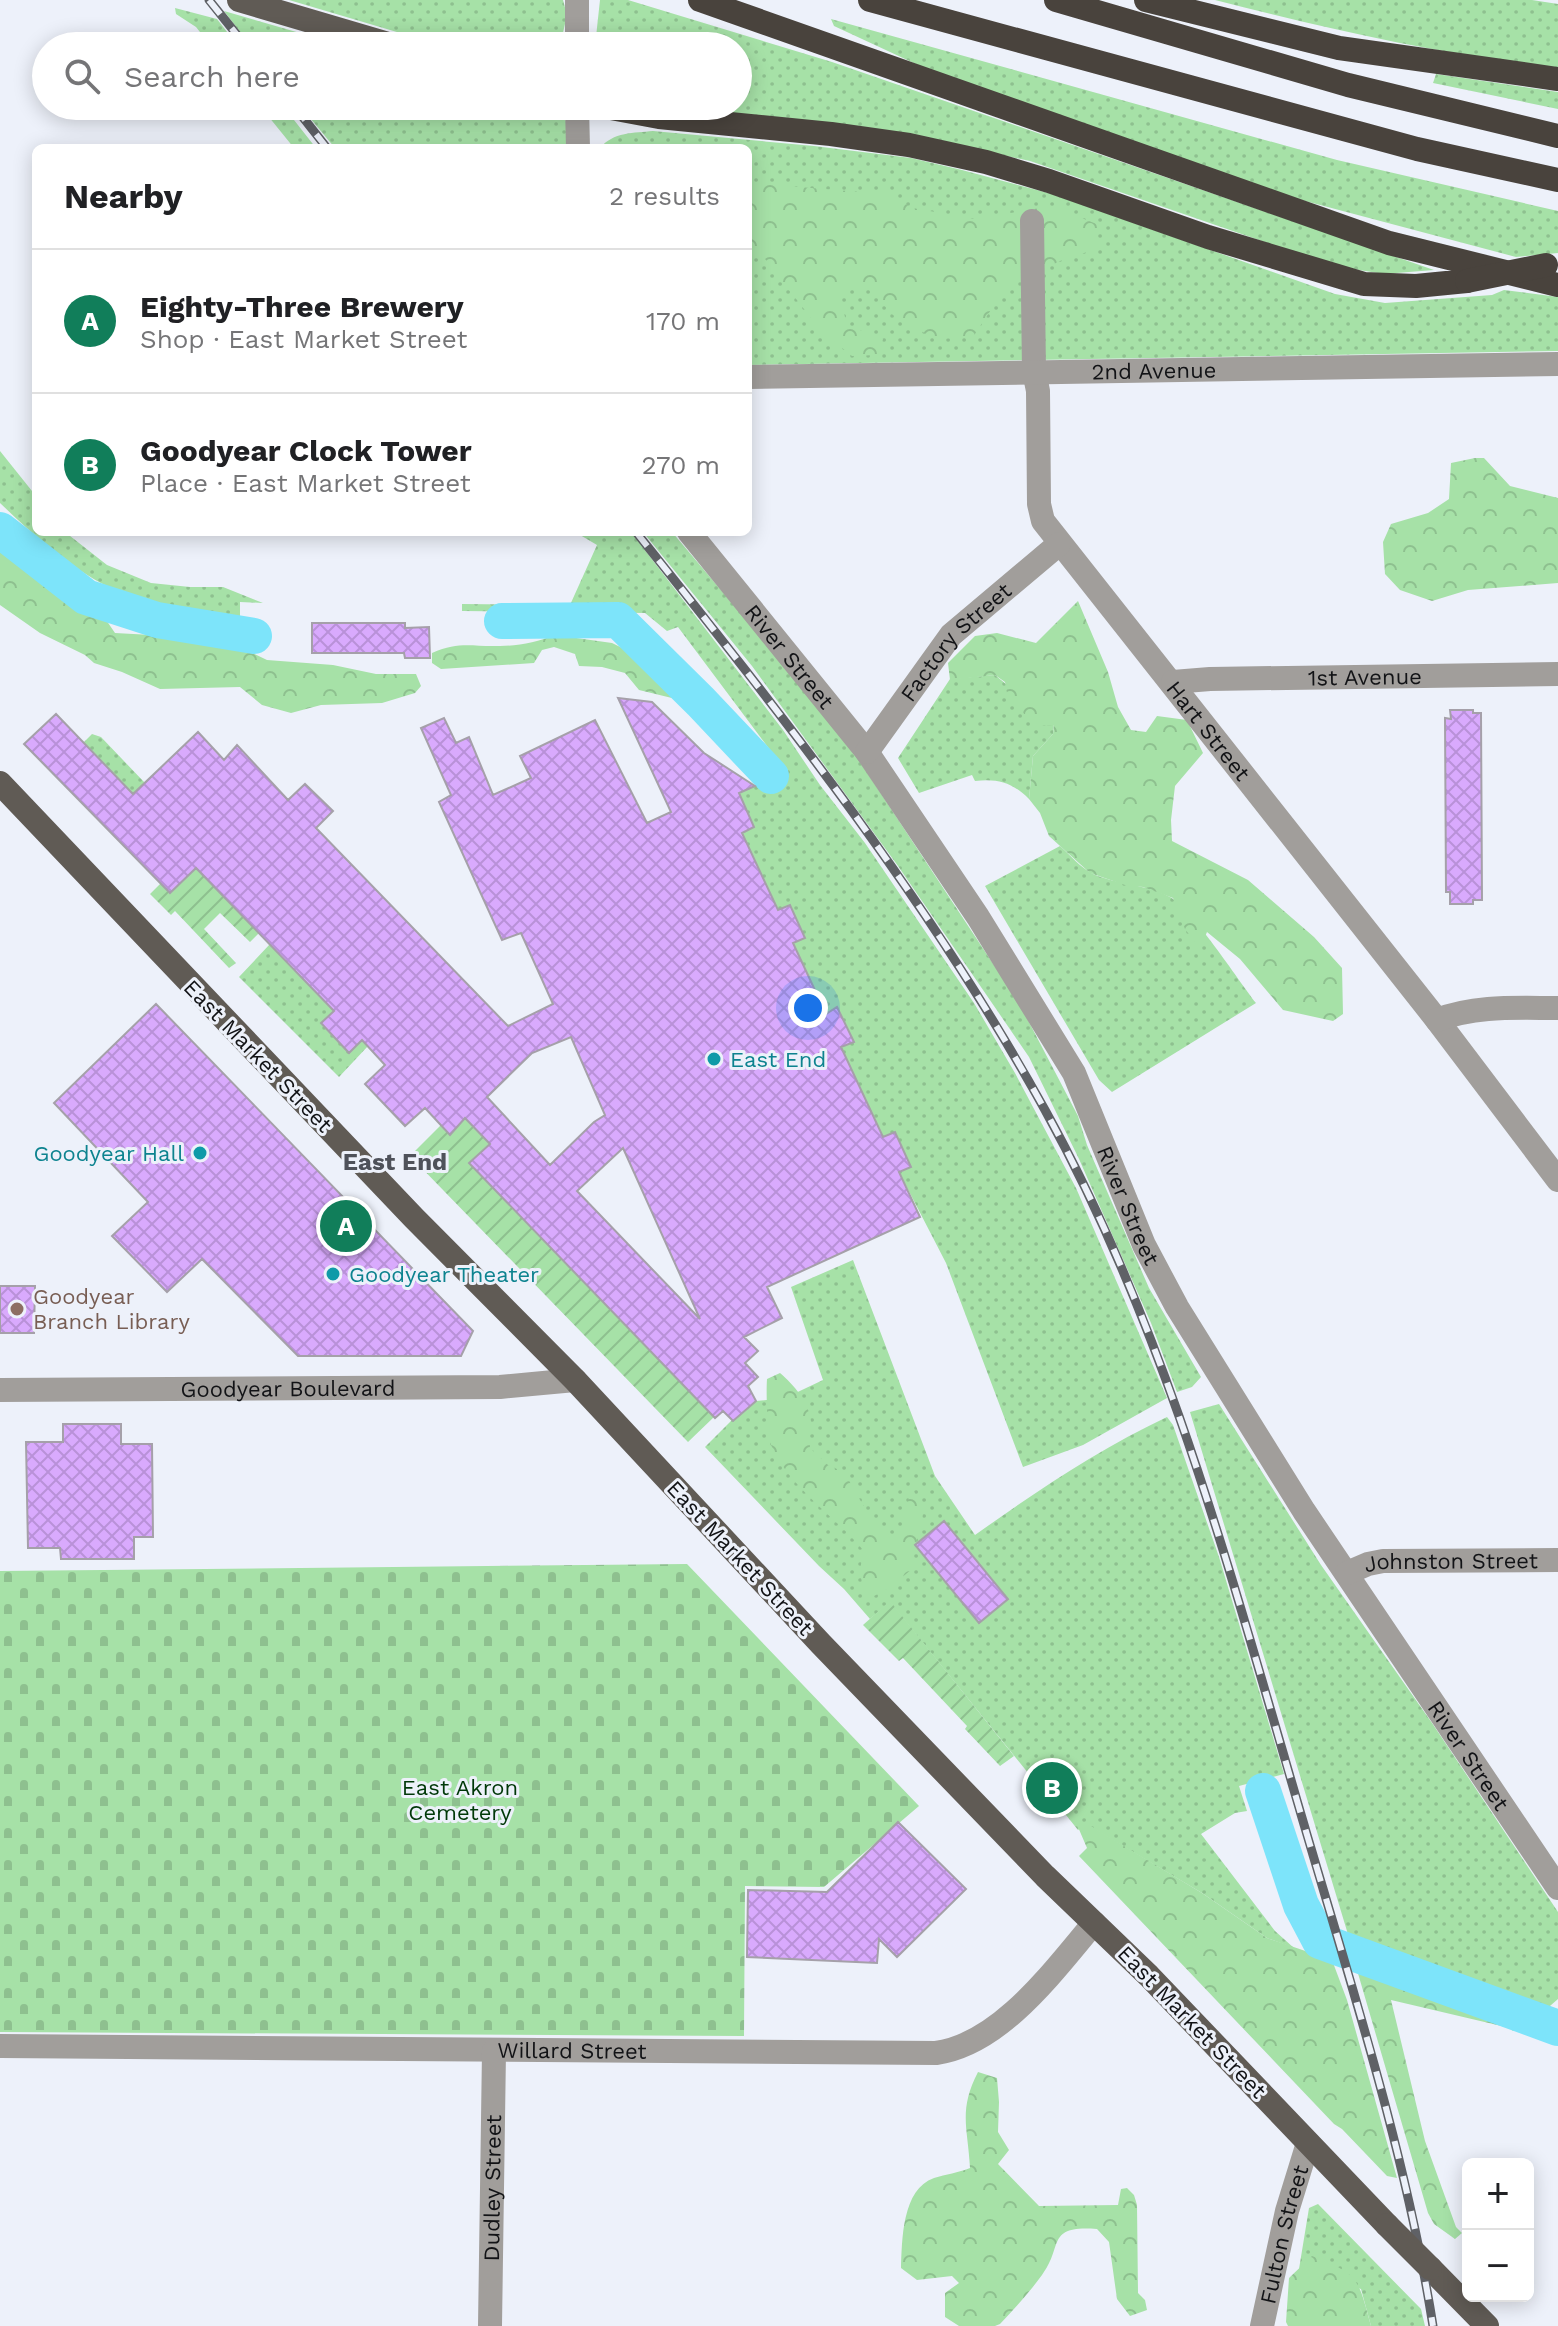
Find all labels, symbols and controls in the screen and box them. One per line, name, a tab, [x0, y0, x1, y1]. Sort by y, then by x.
search box	[32, 32, 752, 120]
icon: search	[60, 54, 104, 98]
text: Search here	[124, 59, 300, 94]
text: Nearby	[64, 176, 183, 216]
text: 2 results	[609, 181, 720, 211]
text: Eighty-Three Brewery	[140, 289, 464, 324]
text: A	[81, 306, 99, 336]
text: 170 m	[646, 306, 720, 336]
text: Shop · East Market Street	[140, 324, 467, 354]
street label: 2nd Avenue	[1091, 357, 1217, 384]
text: Goodyear Clock Tower	[140, 433, 472, 468]
text: B	[81, 450, 99, 480]
text: 270 m	[641, 450, 720, 480]
text: Place · East Market Street	[140, 468, 471, 498]
street label: Factory Street	[895, 577, 1016, 706]
street label: River Street	[740, 599, 839, 714]
street label: 1st Avenue	[1308, 663, 1422, 690]
street label: Hart Street	[1162, 676, 1255, 785]
street label: East Market Street	[179, 975, 337, 1137]
your location	[788, 988, 828, 1028]
place label: East End	[730, 1047, 826, 1072]
marker: East End	[705, 1050, 723, 1068]
place label: Goodyear Hall	[33, 1141, 184, 1166]
street label: River Street	[1092, 1142, 1165, 1269]
marker: Goodyear Hall	[191, 1144, 209, 1162]
district label: East End	[343, 1148, 447, 1176]
pin: A	[320, 1196, 372, 1256]
place label: Goodyear Theater	[349, 1262, 539, 1287]
marker: Goodyear Theater	[324, 1265, 342, 1283]
place label: Goodyear Branch Library	[33, 1284, 190, 1334]
marker: Goodyear Branch Library	[8, 1300, 26, 1318]
street label: Goodyear Boulevard	[180, 1375, 396, 1401]
street label: East Market Street	[662, 1476, 818, 1640]
street label: Johnston Street	[1362, 1548, 1538, 1577]
street label: River Street	[1423, 1696, 1514, 1815]
pin: B	[1026, 1758, 1078, 1818]
park label: East Akron Cemetery	[402, 1775, 518, 1825]
street label: East Market Street	[1113, 1941, 1271, 2103]
street label: Willard Street	[497, 2037, 647, 2063]
street label: Dudley Street	[478, 2114, 506, 2262]
map controls	[1462, 2158, 1534, 2302]
button: +	[1462, 2158, 1534, 2230]
street label: Fulton Street	[1255, 2162, 1313, 2306]
button: −	[1462, 2230, 1534, 2302]

